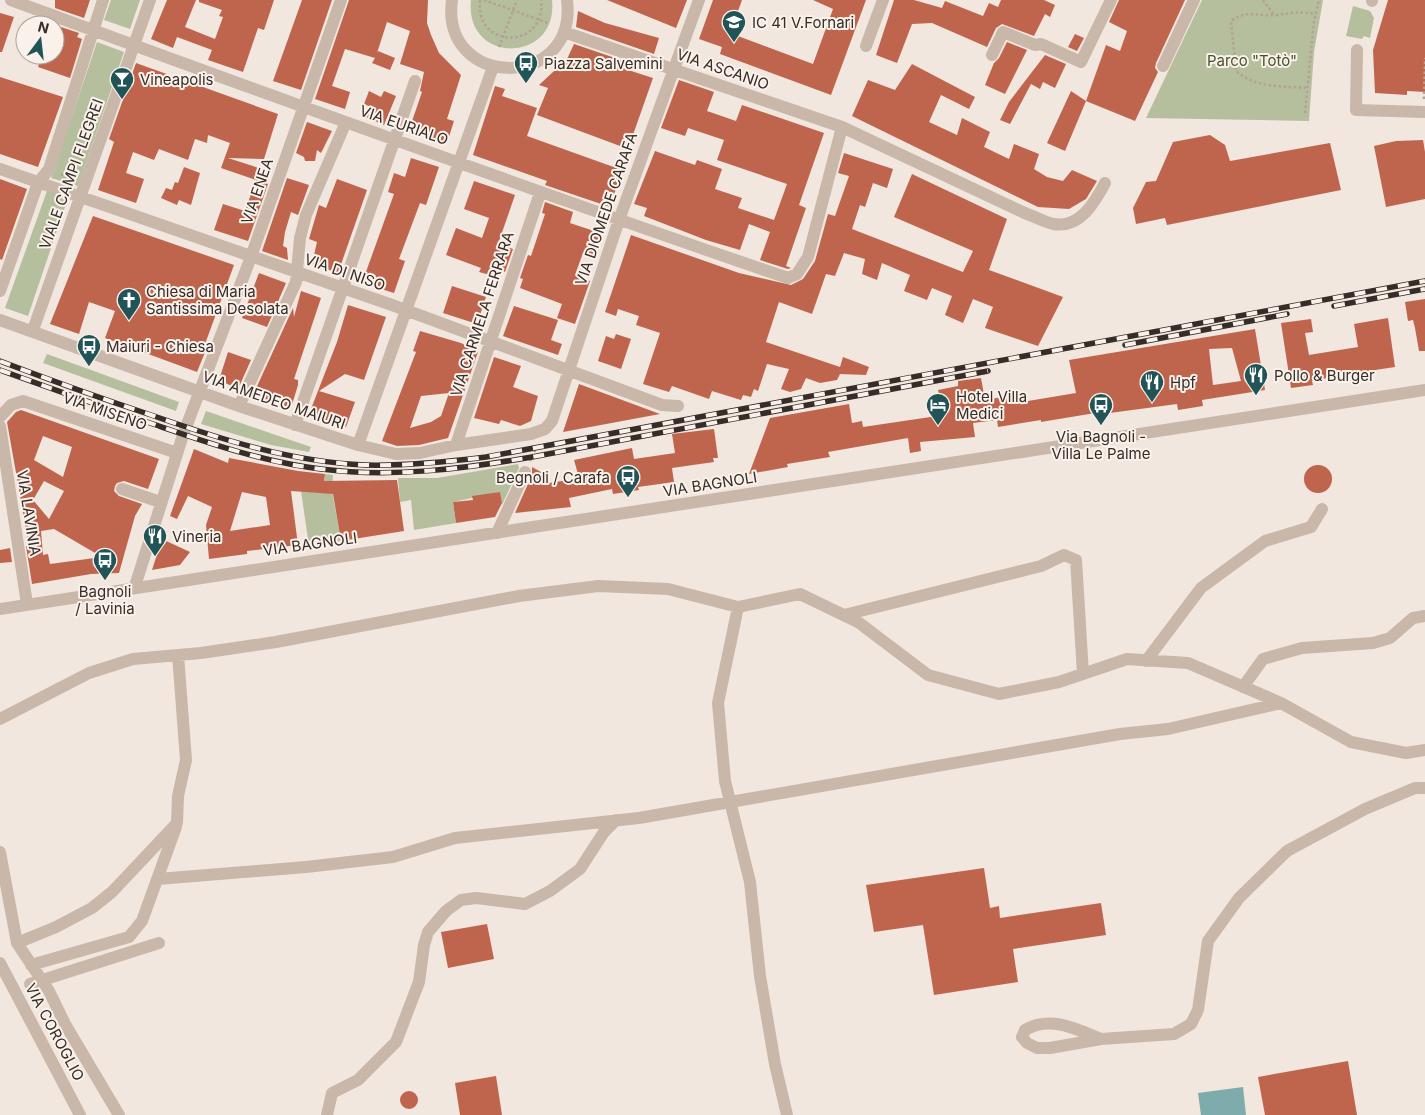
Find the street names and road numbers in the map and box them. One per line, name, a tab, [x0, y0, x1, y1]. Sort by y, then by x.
street label: VIA ASCANIO	[674, 44, 772, 94]
street label: VIALE CAMPI FLEGREI	[35, 96, 107, 252]
street label: VIA EURIALO	[357, 101, 451, 149]
street label: VIA DIOMEDE CARAFA	[571, 130, 641, 288]
street label: VIA ENEA	[237, 155, 277, 227]
street label: VIA CARMELA FERRARA	[446, 229, 518, 399]
street label: VIA DI NISO	[302, 249, 388, 295]
street label: VIA AMEDEO MAIURI	[200, 367, 348, 433]
street label: VIA MISENO	[60, 388, 150, 434]
street label: VIA BAGNOLI	[662, 467, 758, 501]
street label: VIA LAVINIA	[13, 469, 45, 557]
street label: VIA BAGNOLI	[262, 528, 358, 560]
street label: VIA COROGLIO	[21, 980, 89, 1084]

